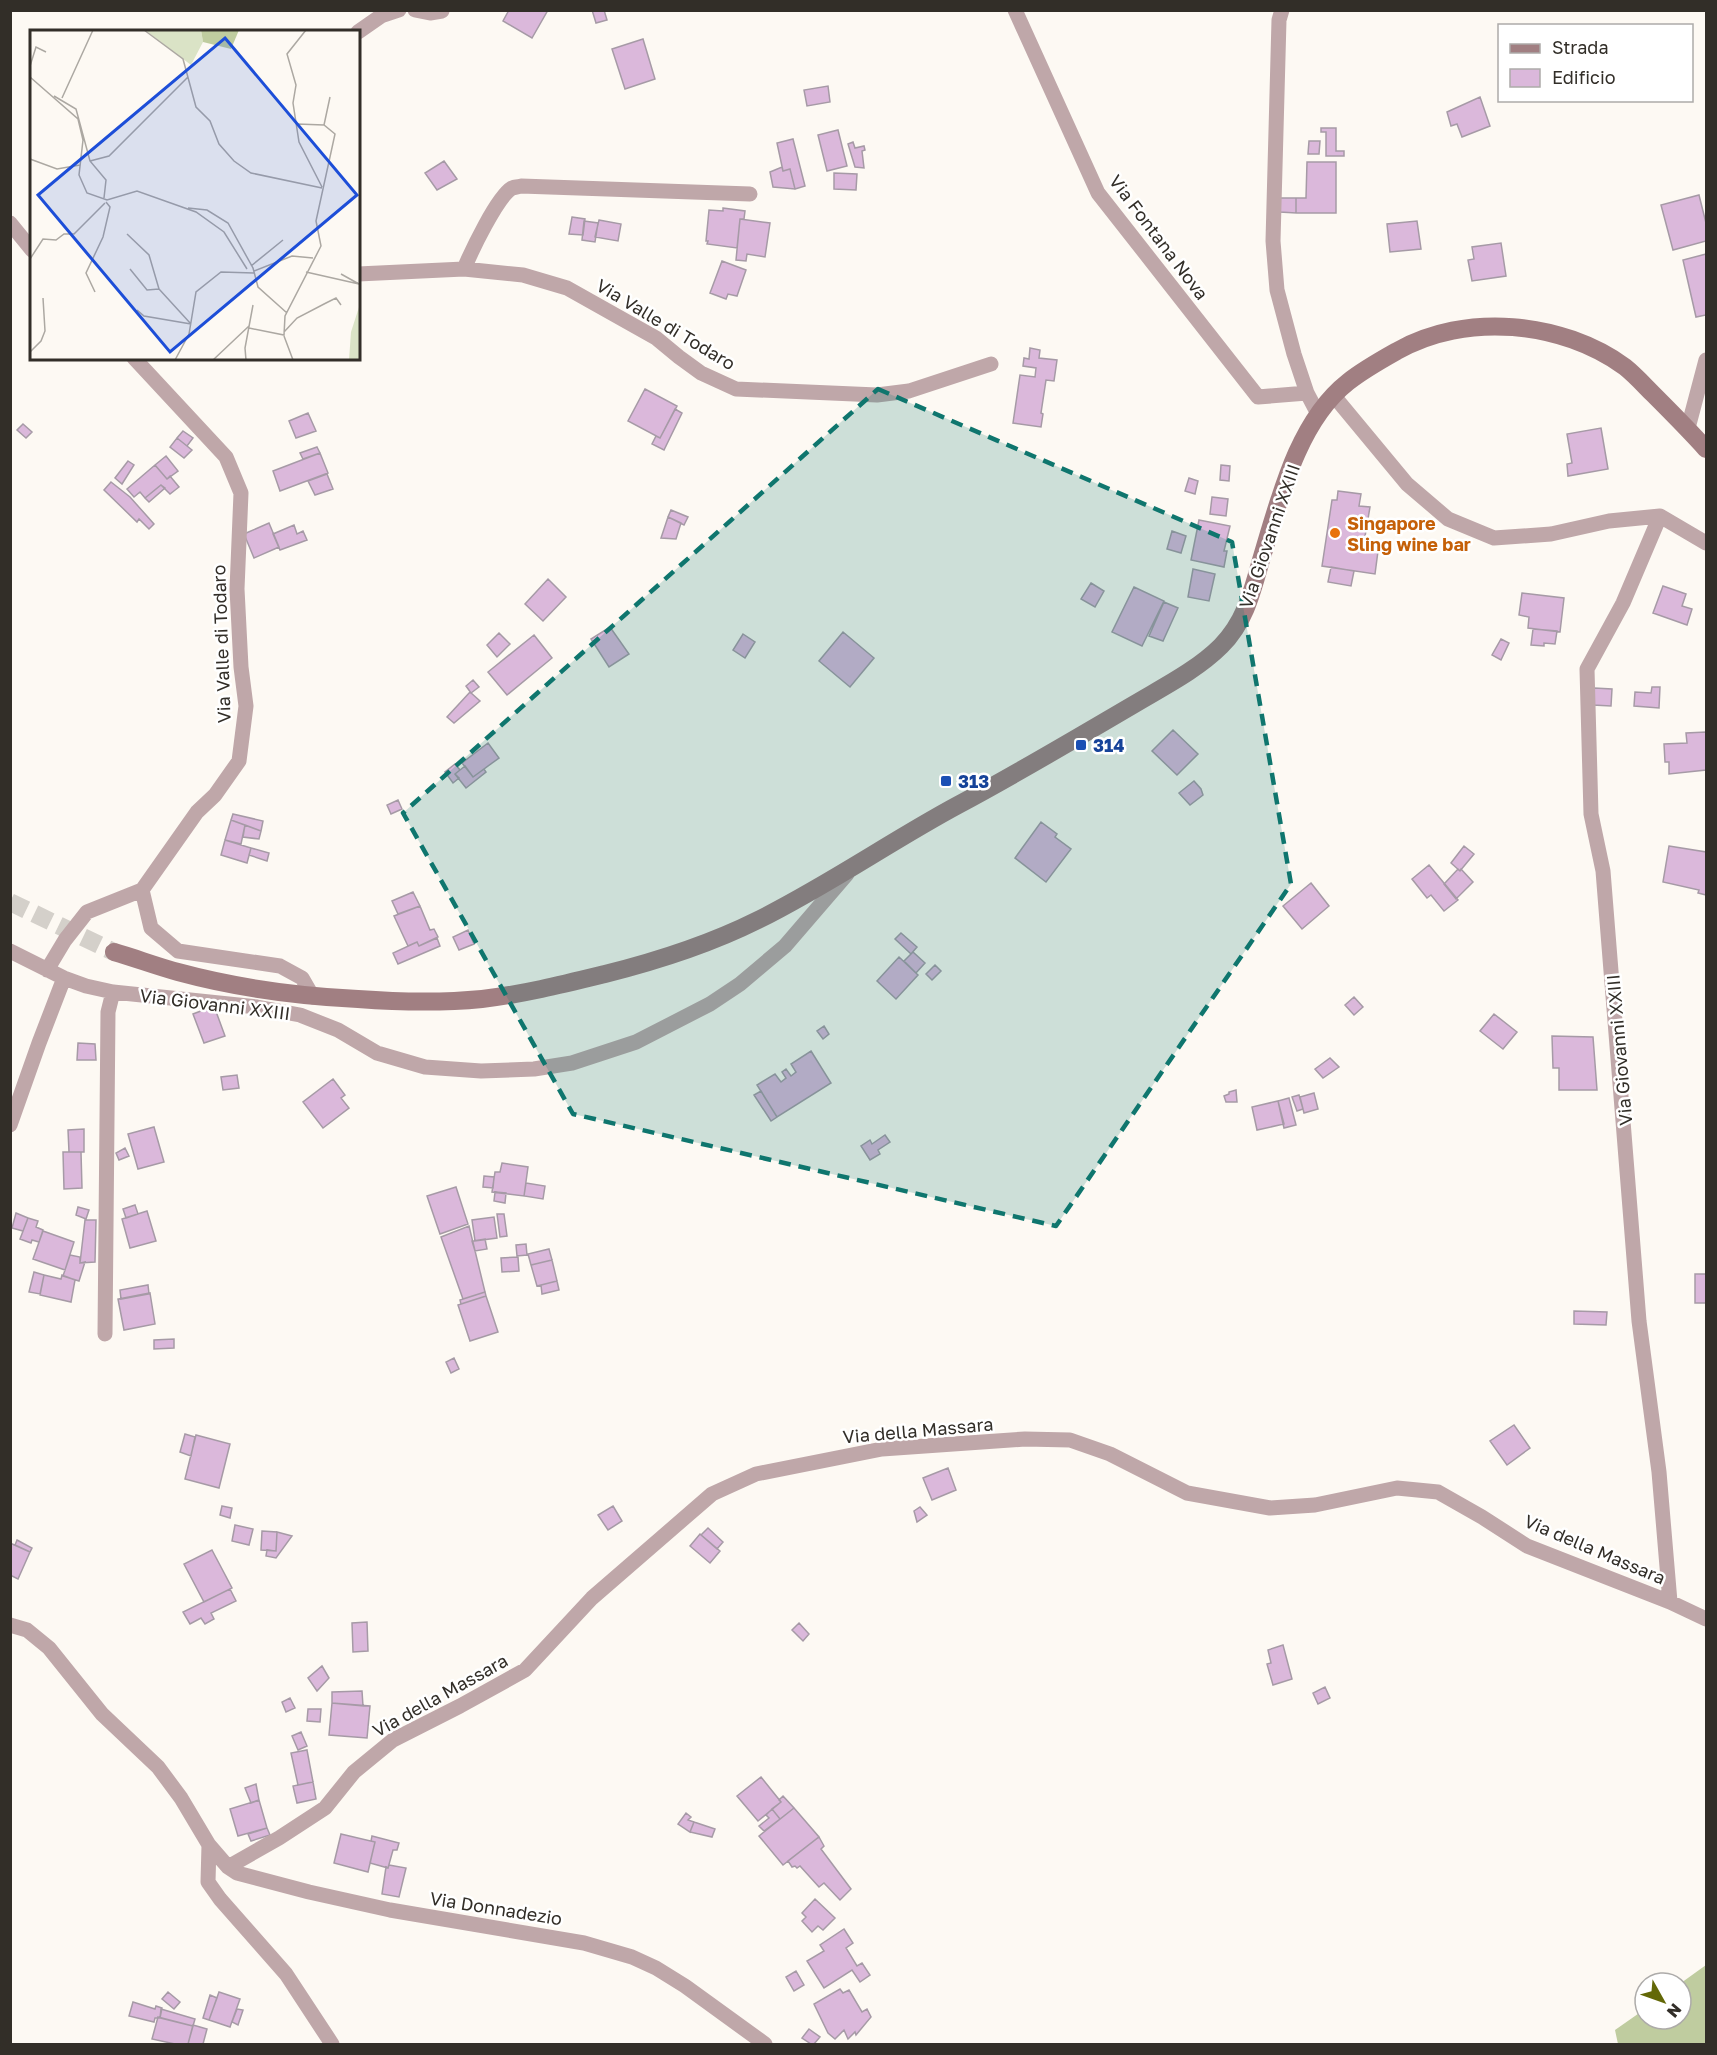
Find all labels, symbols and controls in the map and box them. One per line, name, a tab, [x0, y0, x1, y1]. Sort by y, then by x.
legend	[1498, 24, 1693, 102]
inset map	[30, 30, 360, 360]
text: Strada	[1552, 36, 1609, 58]
text: Edificio	[1552, 66, 1616, 88]
street label: Via Fontana Nova	[1105, 170, 1213, 304]
street label: Via Valle di Todaro	[592, 274, 740, 374]
street label: Via Giovanni XXIII	[1234, 461, 1304, 611]
place label: Singapore Sling wine bar	[1347, 512, 1471, 555]
marker: Singapore Sling wine bar	[1328, 526, 1342, 540]
street label: Via Valle di Todaro	[207, 564, 235, 724]
place label: 314	[1093, 734, 1125, 756]
marker: 314	[1074, 738, 1088, 752]
place label: 313	[958, 770, 989, 792]
marker: 313	[939, 774, 953, 788]
street label: Via Giovanni XXIII	[1601, 974, 1637, 1126]
street label: Via Giovanni XXIII	[138, 984, 292, 1024]
street label: Via della Massara	[842, 1412, 994, 1448]
street label: Via della Massara	[1521, 1509, 1669, 1589]
street label: Via della Massara	[369, 1649, 511, 1741]
street label: Via Donnadezio	[428, 1887, 564, 1929]
north arrow	[1633, 1971, 1693, 2031]
text: N	[1663, 2000, 1686, 2022]

